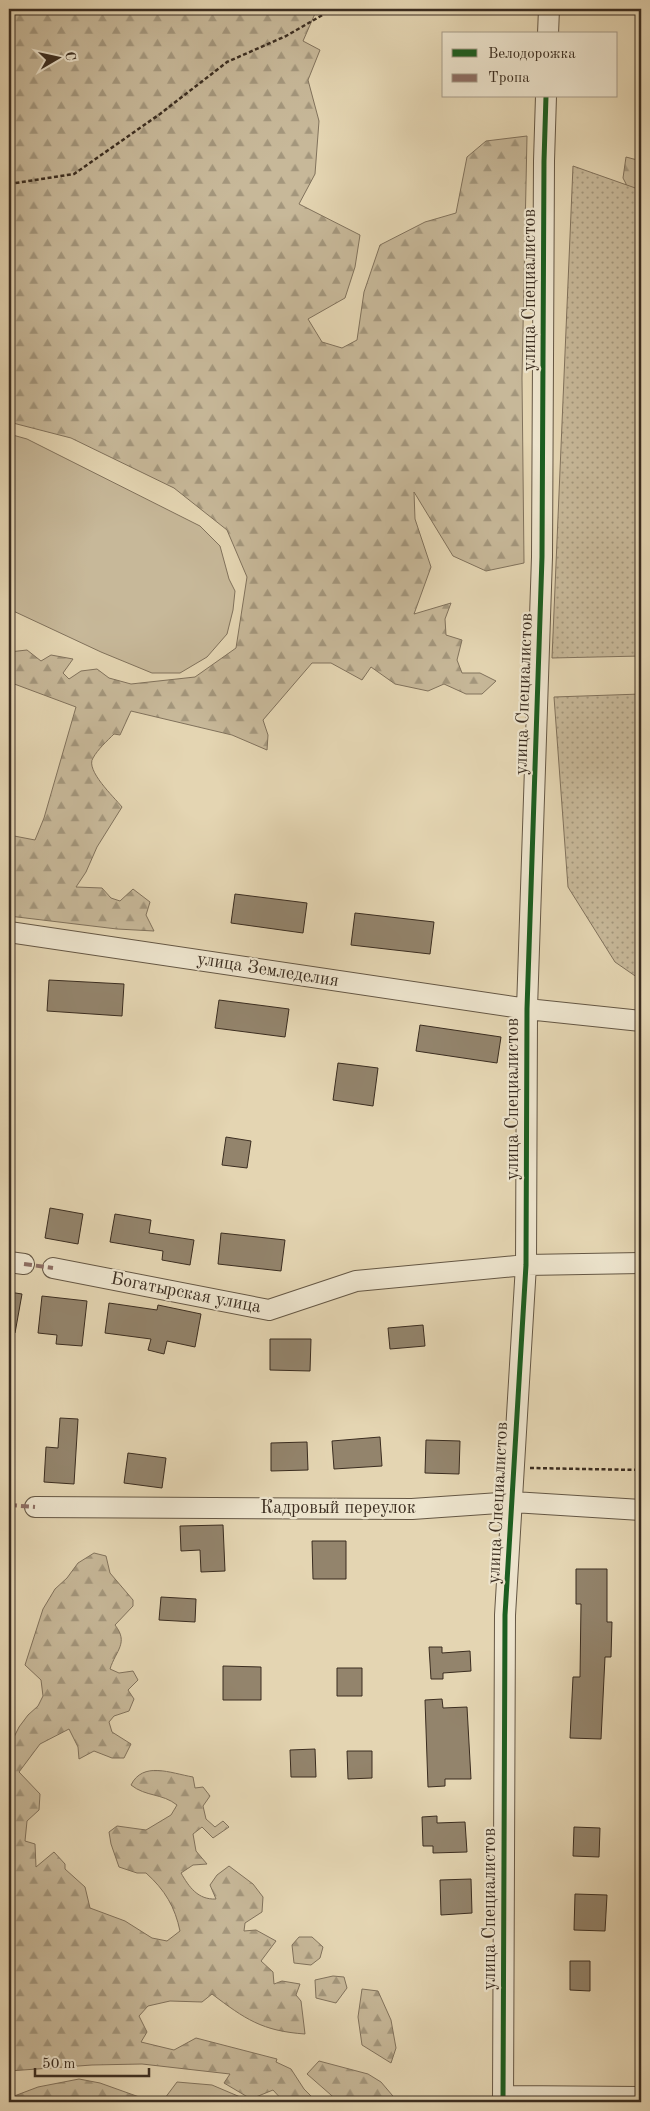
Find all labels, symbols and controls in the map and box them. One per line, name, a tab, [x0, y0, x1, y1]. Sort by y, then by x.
north arrow	[32, 32, 82, 82]
legend	[442, 32, 618, 98]
text: Велодорожка	[488, 47, 576, 62]
text: С	[62, 50, 77, 62]
text: Тропа	[488, 71, 530, 86]
street label: улица Специалистов	[521, 209, 539, 371]
street label: улица Специалистов	[512, 613, 536, 775]
street label: улица Земледелия	[196, 950, 340, 990]
street label: улица Специалистов	[504, 1018, 522, 1180]
street label: Богатырская улица	[109, 1270, 263, 1316]
street label: улица Специалистов	[485, 1421, 511, 1585]
street label: Кадровый переулок	[260, 1499, 416, 1517]
street label: улица Специалистов	[481, 1828, 499, 1990]
scale bar	[35, 2046, 149, 2078]
text: 50 m	[42, 2057, 76, 2072]

